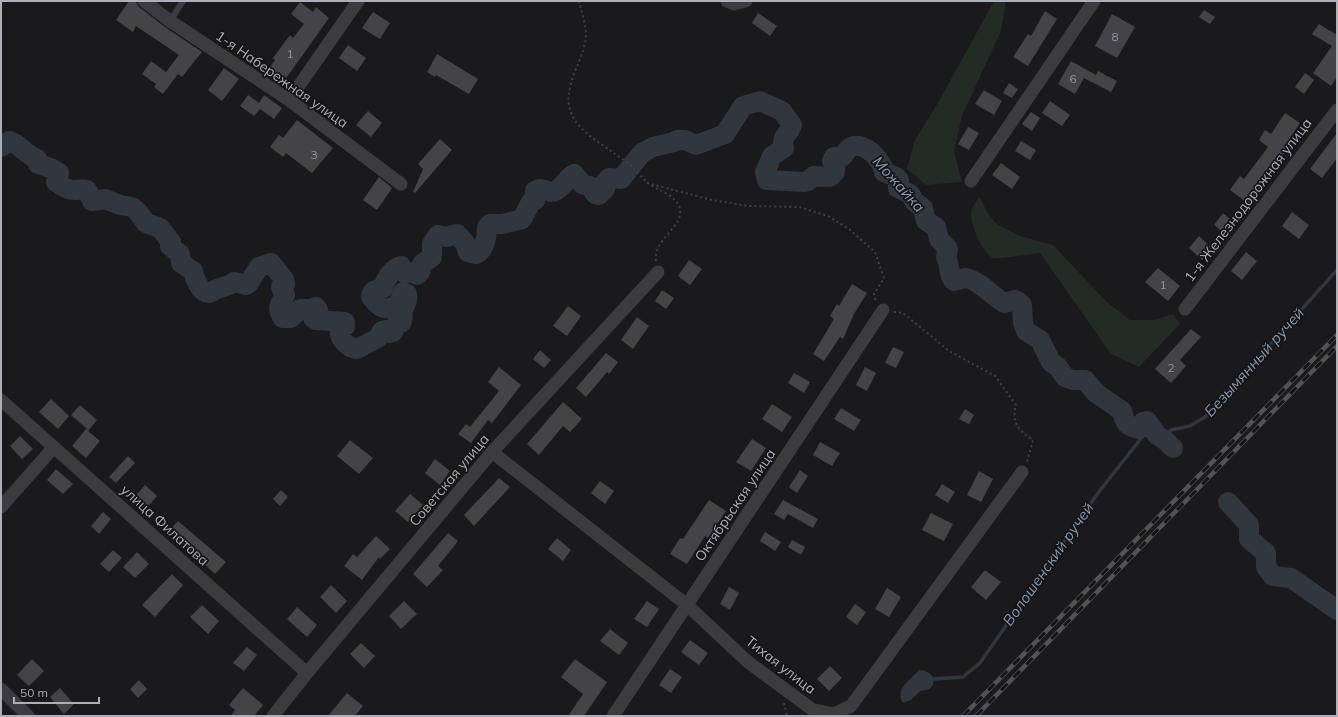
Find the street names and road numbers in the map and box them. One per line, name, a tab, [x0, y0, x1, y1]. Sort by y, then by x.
street label: 1-я Набережная улица	[212, 26, 352, 132]
street label: 1-я Железнодорожная улица	[1180, 114, 1316, 286]
street label: Советская улица	[405, 430, 493, 530]
street label: Октябрьская улица	[691, 445, 779, 565]
street label: улица Филатова	[117, 481, 213, 569]
street label: Тихая улица	[742, 632, 820, 698]

